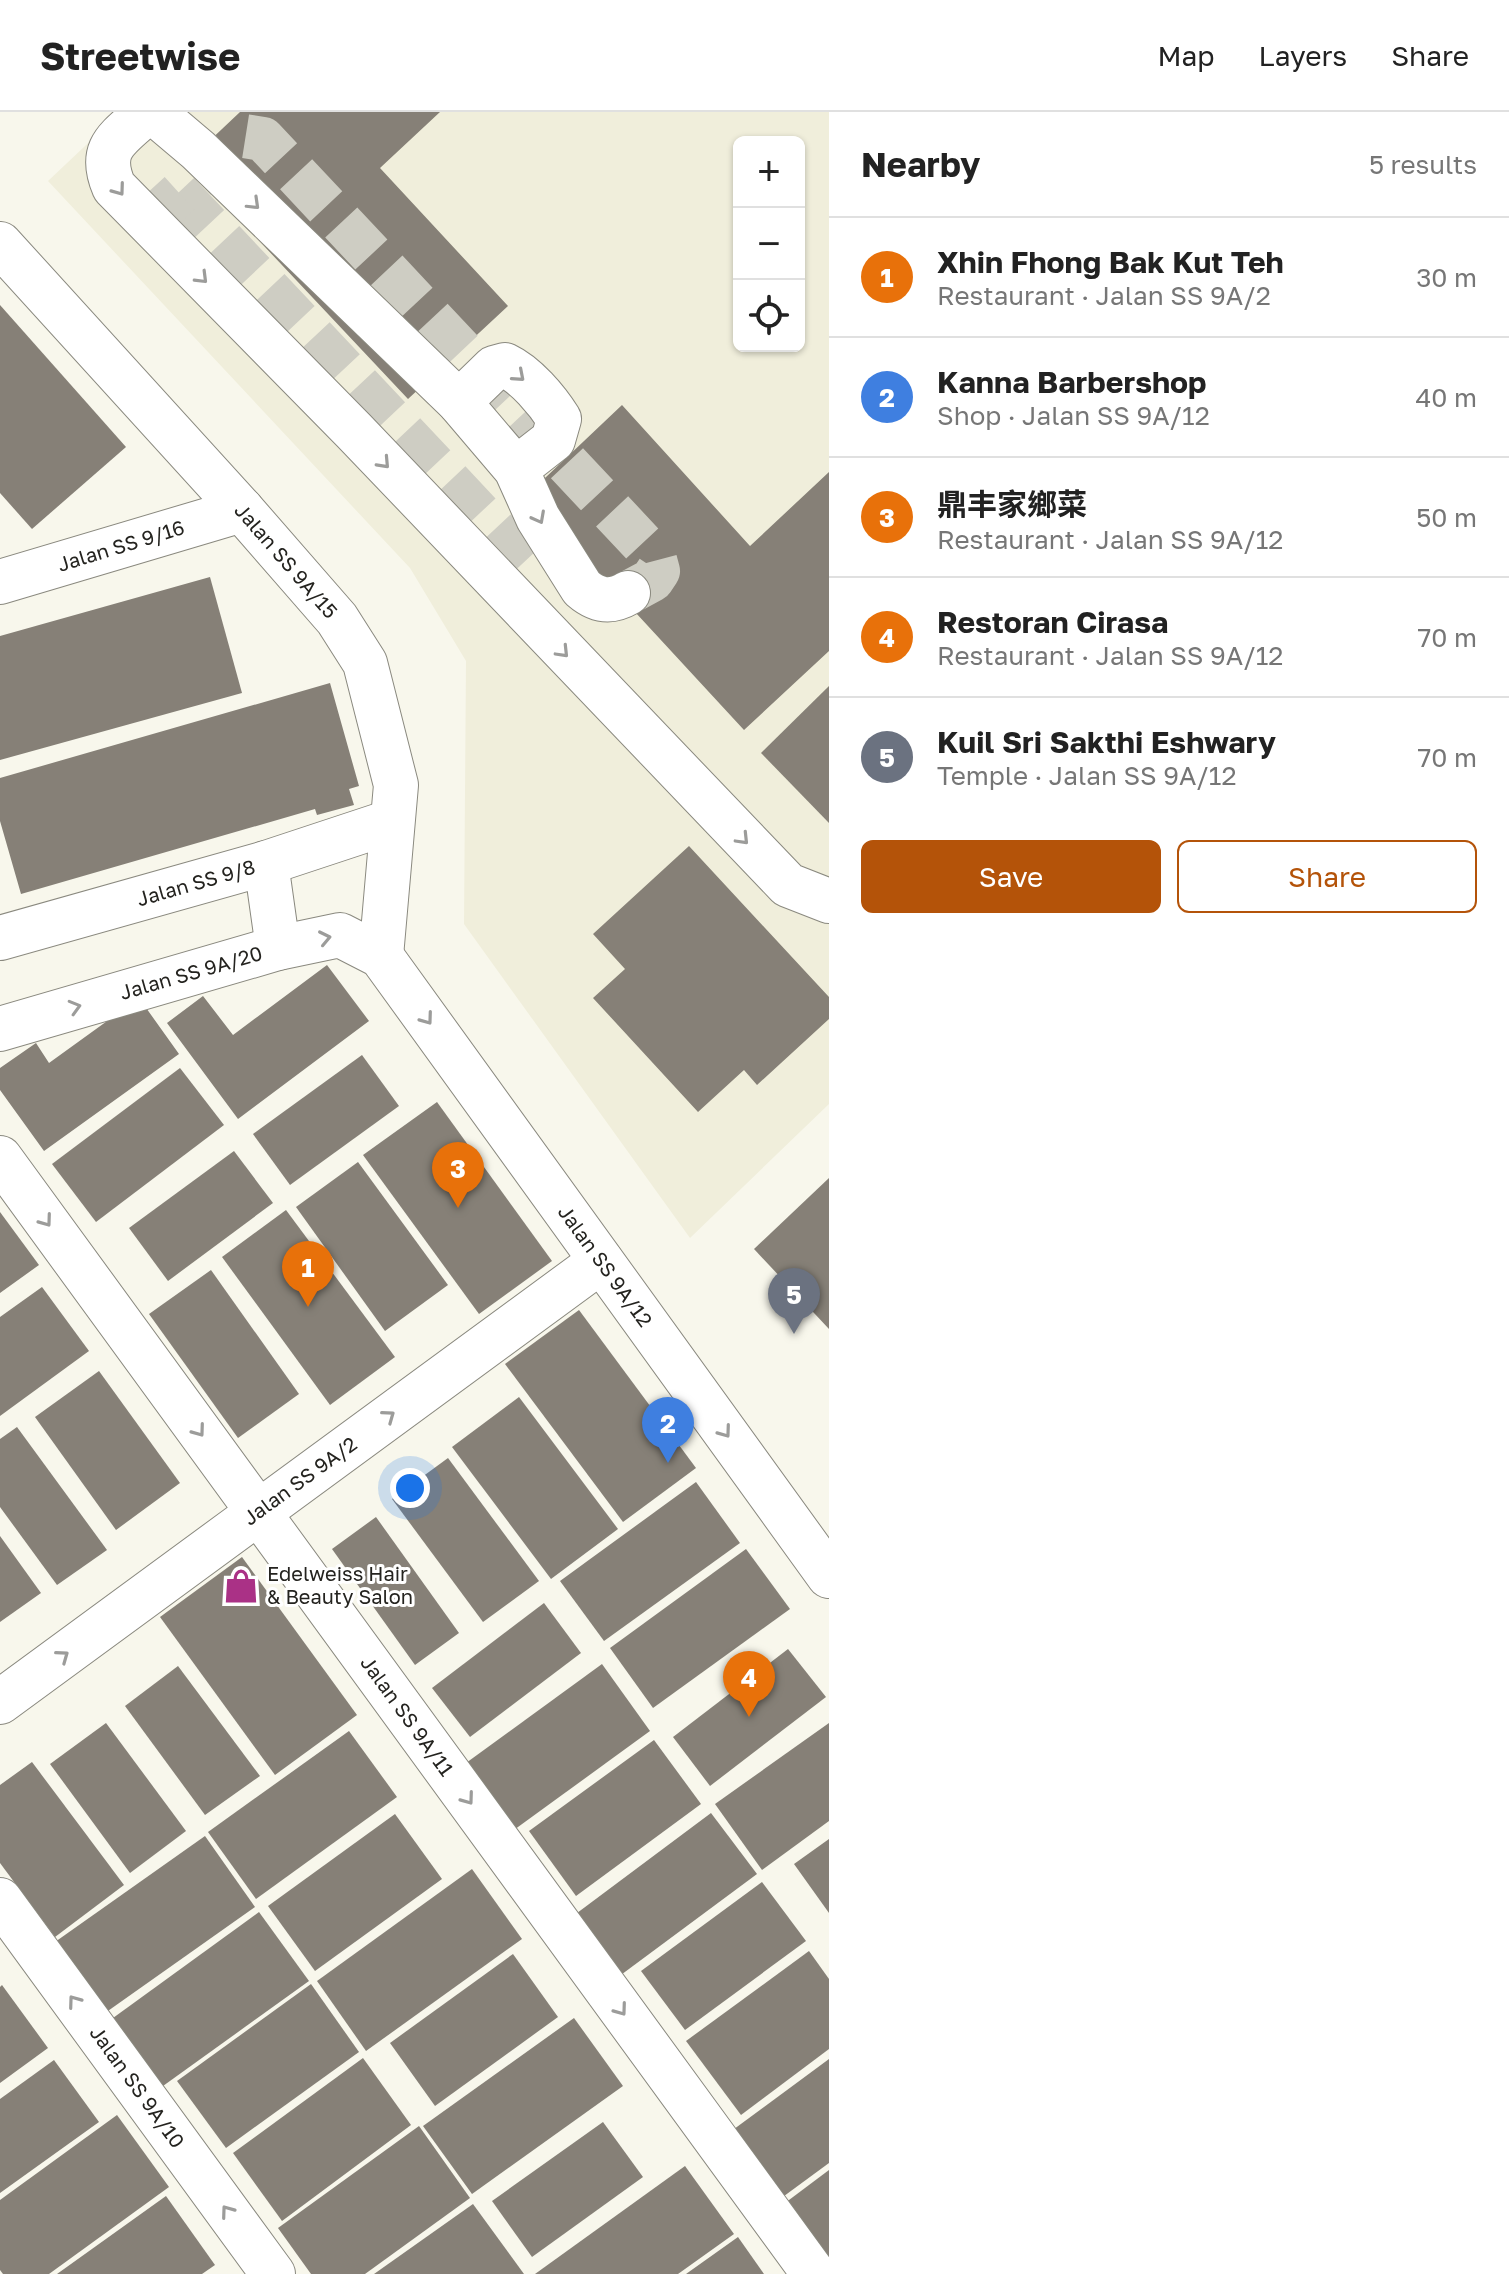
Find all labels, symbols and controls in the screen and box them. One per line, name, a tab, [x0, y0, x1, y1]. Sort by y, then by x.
text: Streetwise	[40, 33, 240, 78]
text: Map	[1157, 39, 1215, 72]
text: Layers	[1259, 39, 1347, 72]
text: Share	[1391, 39, 1469, 72]
map controls	[733, 136, 805, 352]
button: +	[733, 136, 805, 208]
text: Nearby	[861, 144, 981, 184]
text: 5 results	[1369, 149, 1477, 180]
one-way arrow	[109, 182, 124, 196]
one-way arrow	[245, 195, 259, 209]
button: −	[733, 208, 805, 280]
text: Xhin Fhong Bak Kut Teh	[937, 244, 1284, 280]
text: 1	[880, 262, 894, 293]
text: 30 m	[1416, 262, 1477, 293]
one-way arrow	[193, 269, 207, 283]
button: locate	[733, 280, 805, 352]
text: Restaurant · Jalan SS 9A/2	[937, 280, 1271, 311]
text: Kanna Barbershop	[937, 364, 1207, 400]
one-way arrow	[510, 367, 524, 381]
text: 2	[879, 382, 895, 413]
text: 40 m	[1416, 382, 1477, 413]
text: Shop · Jalan SS 9A/12	[937, 400, 1210, 431]
one-way arrow	[375, 454, 390, 468]
text: 鼎丰家鄉菜	[937, 486, 1087, 522]
street label: Jalan SS 9A/15	[230, 498, 343, 623]
text: 3	[879, 502, 895, 533]
text: 50 m	[1416, 502, 1477, 533]
one-way arrow	[530, 510, 545, 525]
street label: Jalan SS 9/16	[54, 514, 187, 576]
text: Restaurant · Jalan SS 9A/12	[937, 524, 1283, 555]
text: Restoran Cirasa	[937, 604, 1168, 640]
text: 4	[879, 622, 895, 653]
text: 70 m	[1418, 622, 1477, 653]
text: Restaurant · Jalan SS 9A/12	[937, 640, 1283, 671]
one-way arrow	[554, 643, 569, 657]
text: Kuil Sri Sakthi Eshwary	[937, 724, 1276, 760]
text: 5	[879, 742, 895, 773]
text: 70 m	[1418, 742, 1477, 773]
text: Temple · Jalan SS 9A/12	[937, 760, 1237, 791]
one-way arrow	[734, 830, 749, 844]
button: Save	[861, 840, 1161, 913]
button: Share	[1177, 840, 1477, 913]
street label: Jalan SS 9/8	[134, 854, 258, 910]
one-way arrow	[318, 930, 332, 947]
street label: Jalan SS 9A/20	[117, 940, 265, 1004]
one-way arrow	[67, 1000, 81, 1016]
one-way arrow	[417, 1010, 432, 1025]
pin: 3	[432, 1142, 484, 1208]
street label: Jalan SS 9A/12	[554, 1200, 658, 1331]
one-way arrow	[36, 1212, 51, 1226]
pin: 1	[282, 1241, 334, 1307]
pin: 5	[768, 1268, 820, 1334]
pin: 2	[642, 1397, 694, 1463]
one-way arrow	[380, 1411, 394, 1426]
one-way arrow	[189, 1422, 204, 1437]
one-way arrow	[715, 1423, 730, 1438]
street label: Jalan SS 9A/2	[238, 1431, 361, 1529]
your location	[390, 1468, 430, 1508]
place label: Edelweiss Hair & Beauty Salon	[267, 1561, 413, 1608]
shop icon: Edelweiss Hair & Beauty Salon	[222, 1567, 260, 1605]
one-way arrow	[54, 1651, 69, 1665]
street label: Jalan SS 9A/11	[356, 1651, 460, 1780]
pin: 4	[723, 1651, 775, 1717]
one-way arrow	[458, 1791, 472, 1805]
one-way arrow	[69, 1995, 84, 2010]
one-way arrow	[611, 2001, 626, 2015]
street label: Jalan SS 9A/10	[85, 2021, 190, 2152]
one-way arrow	[223, 2205, 237, 2220]

